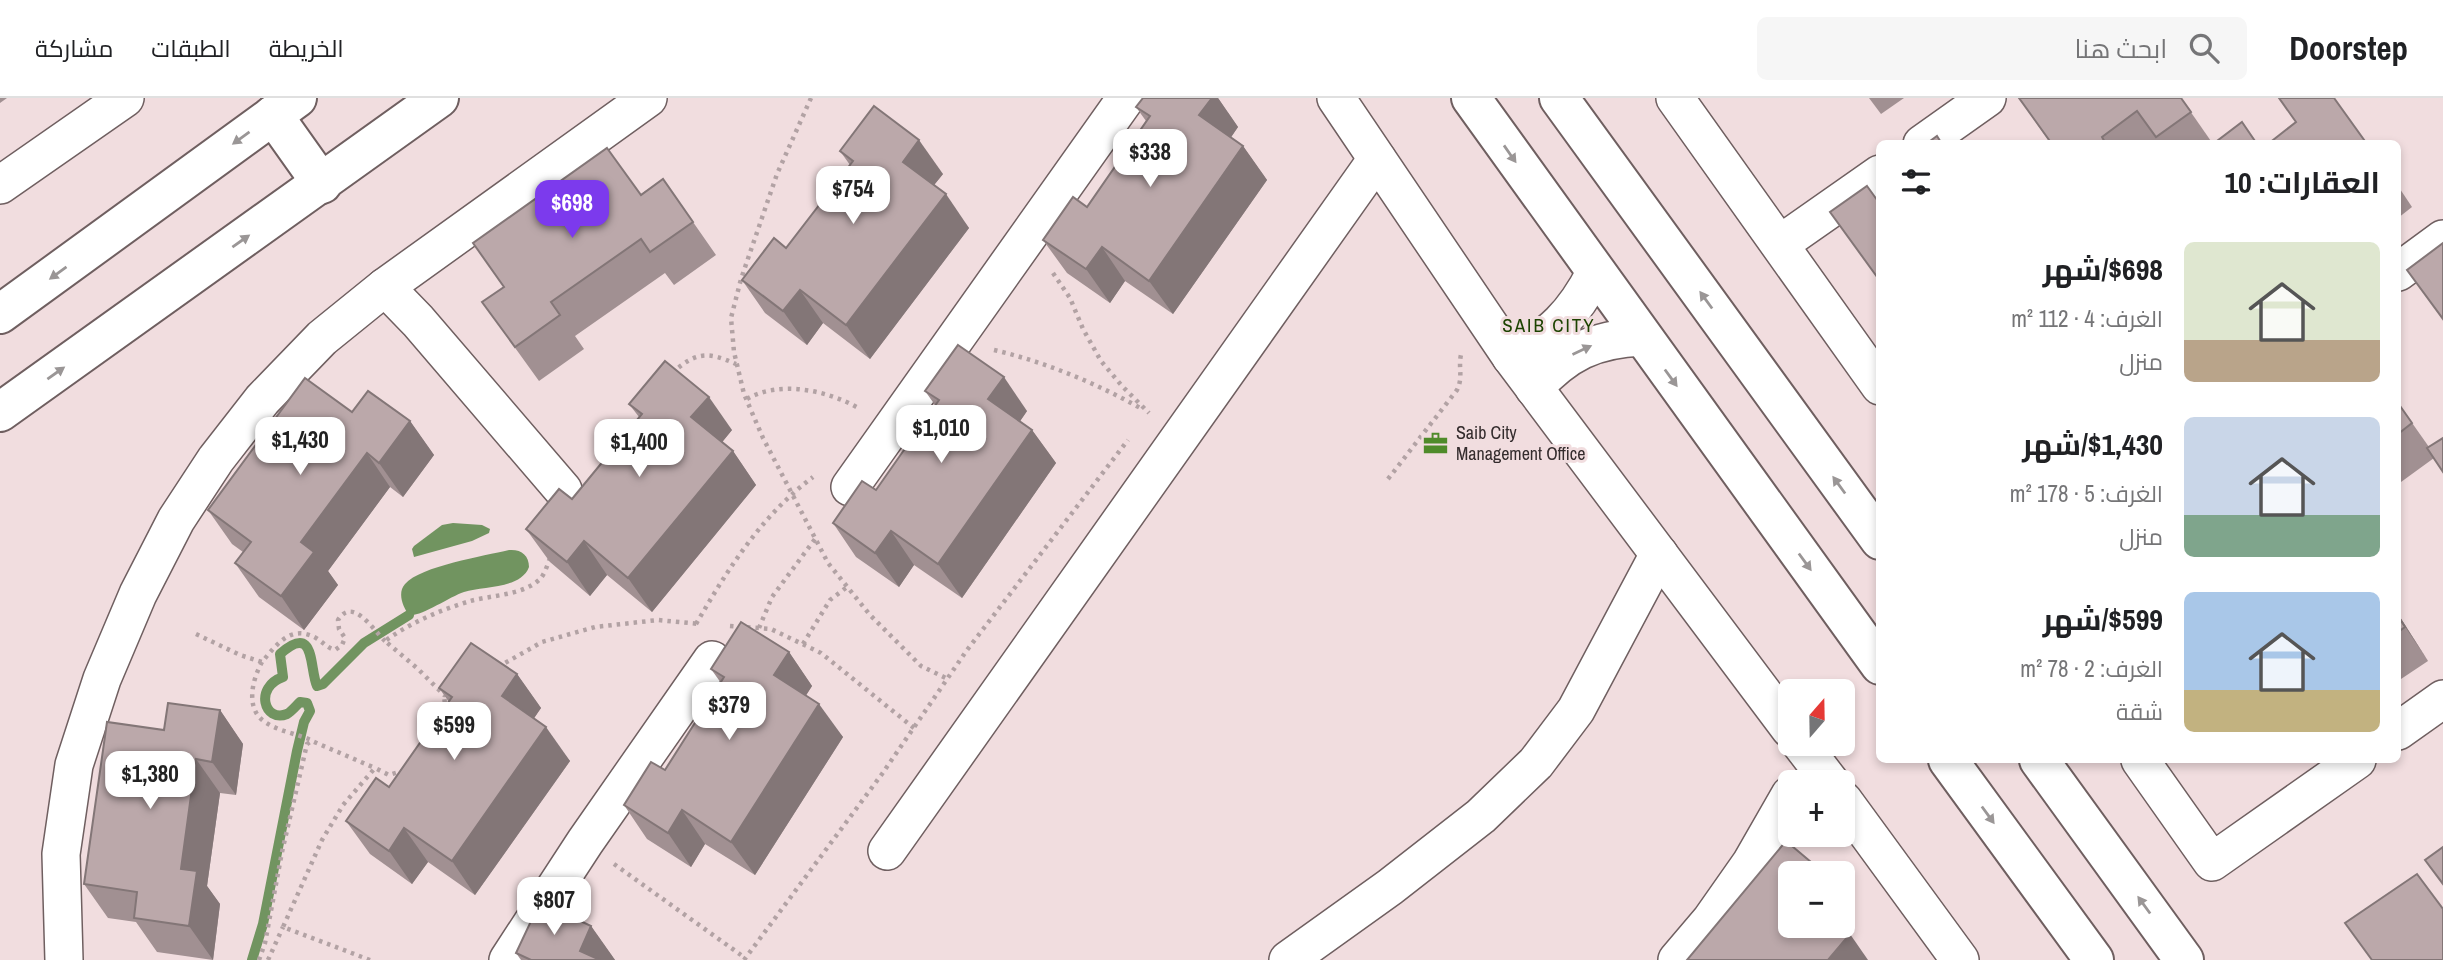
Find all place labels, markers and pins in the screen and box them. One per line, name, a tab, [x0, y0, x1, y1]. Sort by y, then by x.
pin: $338	[1109, 130, 1191, 189]
pin: $754	[812, 166, 894, 226]
pin: $698	[531, 180, 613, 240]
pin: $1,010	[884, 406, 998, 465]
pin: $1,430	[243, 418, 357, 477]
pin: $1,400	[582, 420, 696, 479]
place label: Saib City Management Office	[1456, 420, 1585, 466]
office icon: Saib City Management Office	[1422, 429, 1450, 457]
pin: $379	[688, 682, 770, 742]
pin: $599	[413, 702, 495, 762]
pin: $1,380	[93, 752, 207, 811]
pin: $807	[513, 878, 595, 937]

